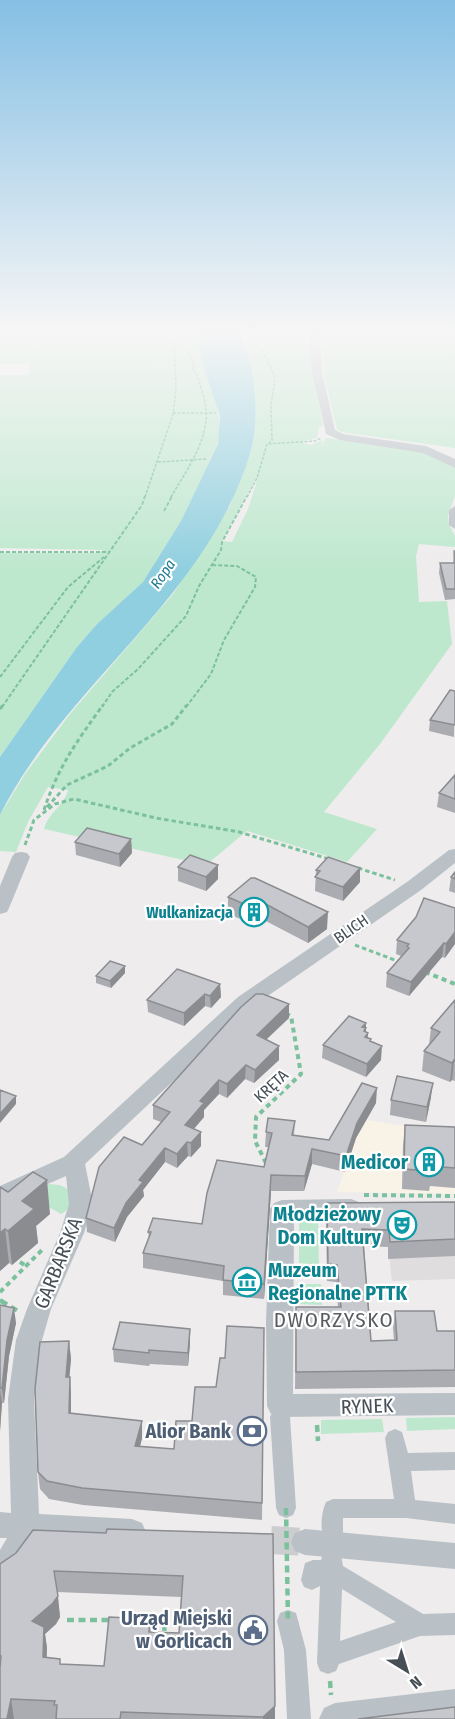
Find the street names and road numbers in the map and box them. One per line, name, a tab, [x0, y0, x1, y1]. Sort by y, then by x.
street label: BLICH	[330, 910, 372, 948]
street label: KRĘTA	[250, 1065, 292, 1106]
street label: GARBARSKA	[29, 1214, 87, 1312]
street label: RYNEK	[340, 1393, 394, 1419]

